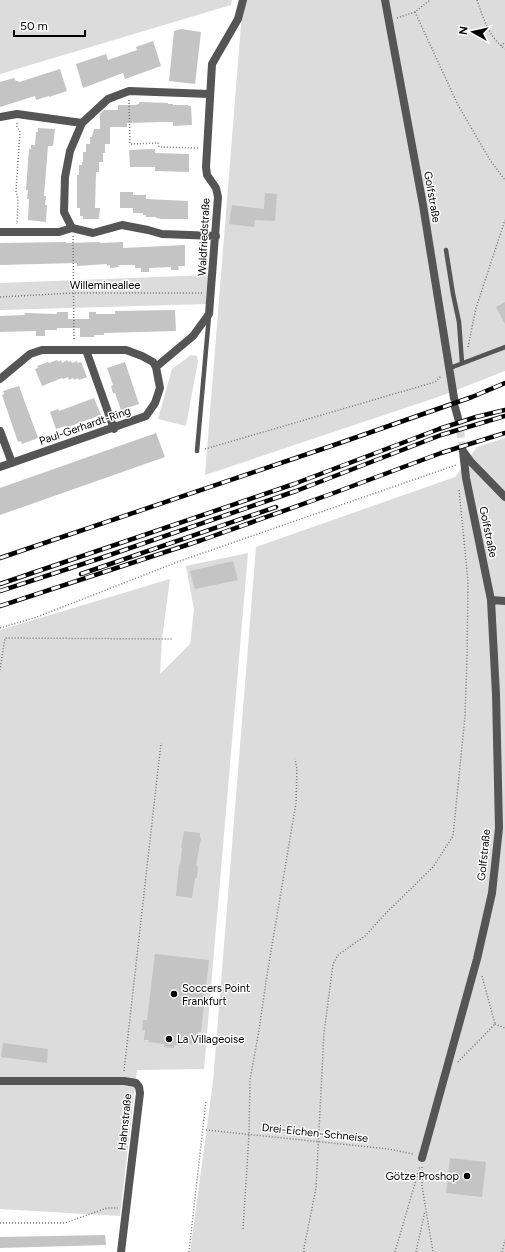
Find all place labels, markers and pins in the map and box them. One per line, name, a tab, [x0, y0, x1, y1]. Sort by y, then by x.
place label: Soccers Point Frankfurt	[182, 982, 250, 1008]
marker: Soccers Point Frankfurt	[169, 989, 179, 999]
place label: La Villageoise	[177, 1033, 244, 1046]
marker: La Villageoise	[164, 1034, 174, 1044]
place label: Götze Proshop	[385, 1170, 459, 1183]
marker: Götze Proshop	[462, 1171, 472, 1181]

